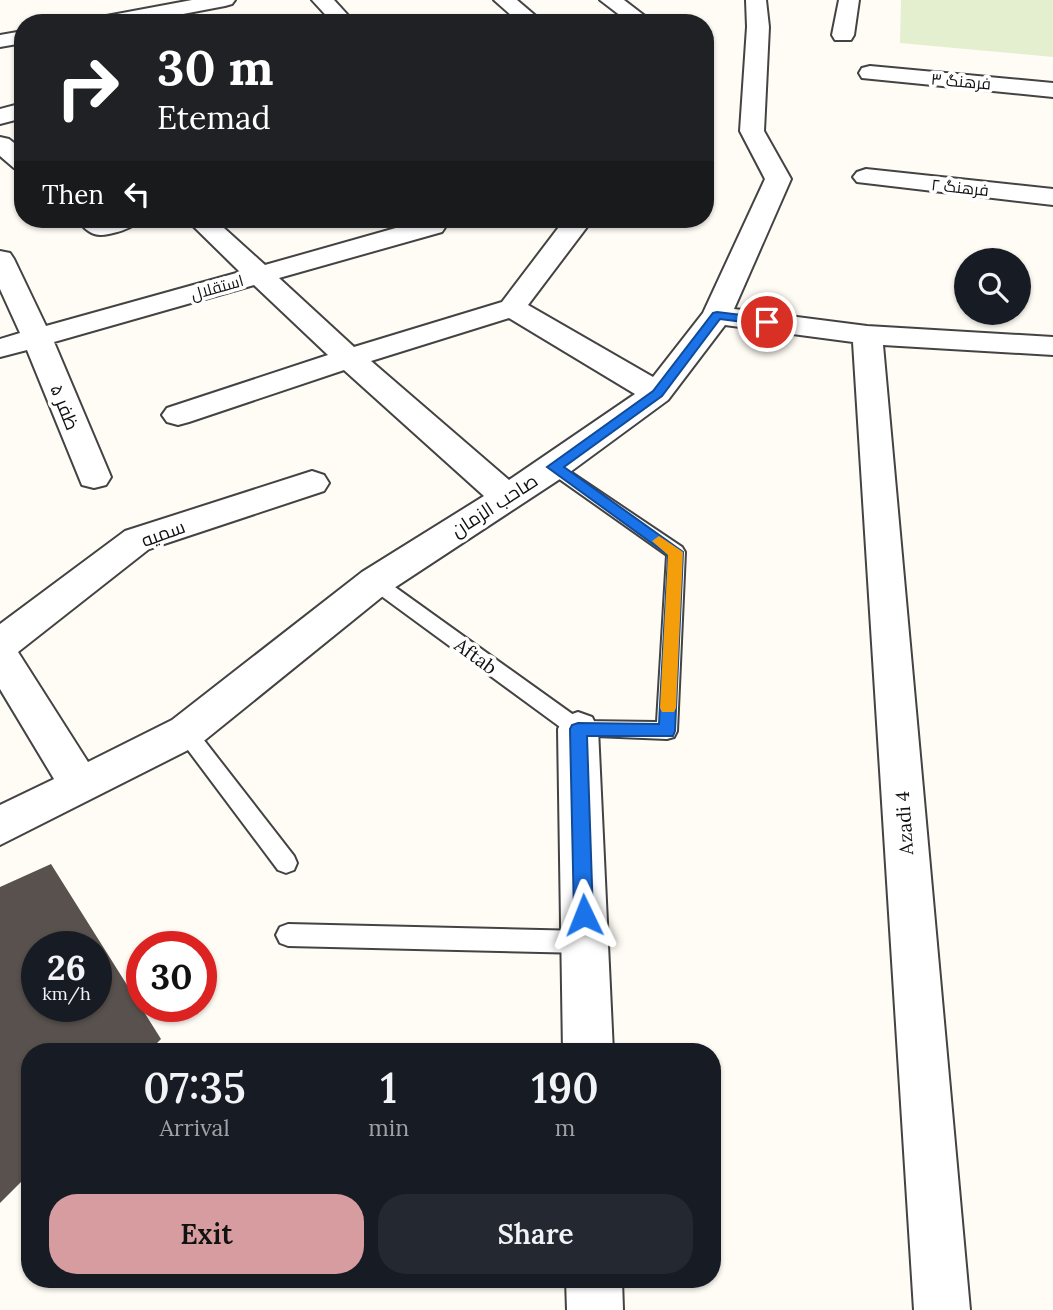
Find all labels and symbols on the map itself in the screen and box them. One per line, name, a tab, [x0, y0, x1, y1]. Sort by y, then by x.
street label: فرهنگ ۳	[930, 68, 992, 94]
street label: فرهنگ ۲	[930, 174, 990, 200]
street label: استقلال	[188, 270, 246, 305]
pin	[737, 292, 797, 352]
street label: ظفر ۵	[45, 381, 85, 433]
street label: صاحب الزمان	[446, 468, 542, 542]
street label: سمیه	[138, 514, 188, 552]
street label: Aftab	[449, 632, 502, 679]
street label: Azadi 4	[890, 790, 918, 857]
position arrow	[547, 878, 621, 952]
speed limit sign: 30	[126, 931, 217, 1022]

